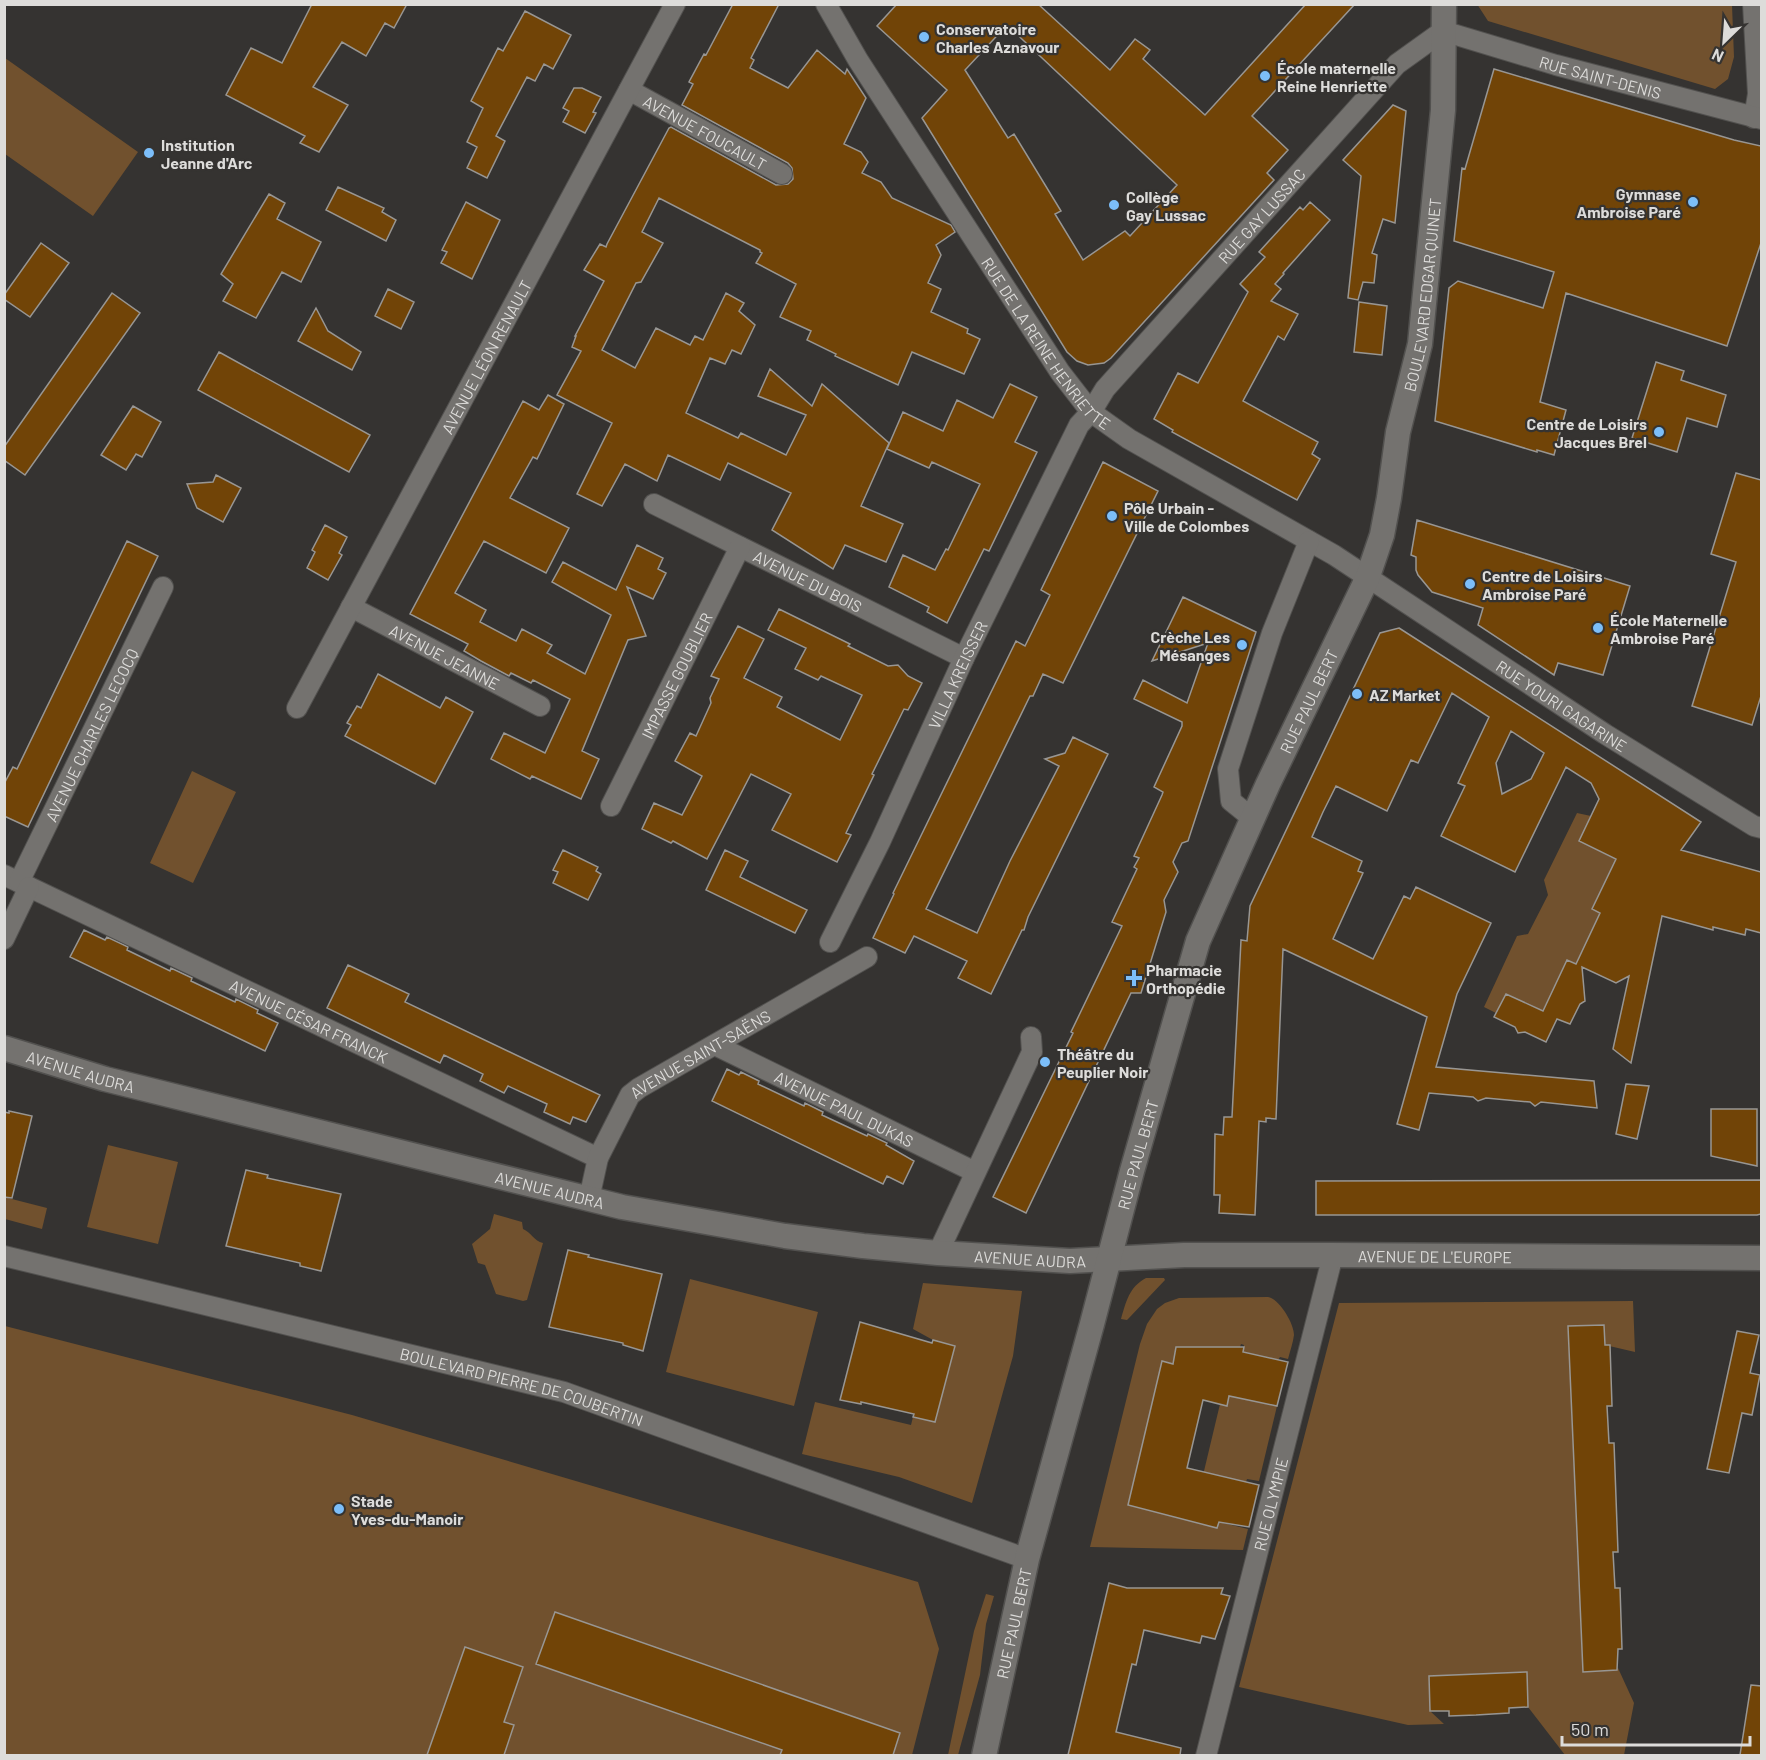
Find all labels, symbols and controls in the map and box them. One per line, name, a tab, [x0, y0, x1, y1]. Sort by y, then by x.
north arrow	[1694, 12, 1754, 72]
place label: Conservatoire Charles Aznavour	[936, 19, 1059, 56]
marker: Conservatoire Charles Aznavour	[917, 30, 931, 44]
text: N	[1709, 45, 1726, 67]
street label: RUE SAINT-DENIS	[1537, 51, 1663, 102]
place label: École maternelle Reine Henriette	[1277, 58, 1396, 95]
marker: École maternelle Reine Henriette	[1258, 69, 1272, 83]
street label: AVENUE FOUCAULT	[640, 90, 770, 173]
place label: Institution Jeanne d'Arc	[161, 135, 253, 172]
marker: Institution Jeanne d'Arc	[142, 146, 156, 160]
street label: RUE GAY LUSSAC	[1213, 164, 1309, 267]
place label: Gymnase Ambroise Paré	[1576, 184, 1681, 221]
place label: Collège Gay Lussac	[1126, 187, 1207, 224]
marker: Gymnase Ambroise Paré	[1686, 195, 1700, 209]
street label: BOULEVARD EDGAR QUINET	[1399, 197, 1444, 393]
marker: Collège Gay Lussac	[1107, 198, 1121, 212]
street label: RUE DE LA REINE HENRIETTE	[979, 253, 1115, 433]
street label: AVENUE LÉON RENAULT	[437, 276, 535, 437]
place label: Centre de Loisirs Jacques Brel	[1527, 414, 1647, 451]
marker: Centre de Loisirs Jacques Brel	[1652, 425, 1666, 439]
place label: Pôle Urbain - Ville de Colombes	[1124, 498, 1249, 535]
marker: Pôle Urbain - Ville de Colombes	[1105, 509, 1119, 523]
street label: AVENUE DU BOIS	[751, 546, 866, 615]
place label: Centre de Loisirs Ambroise Paré	[1482, 566, 1602, 603]
marker: Centre de Loisirs Ambroise Paré	[1463, 577, 1477, 591]
street label: IMPASSE GOUBLIER	[637, 609, 716, 741]
place label: École Maternelle Ambroise Paré	[1610, 610, 1727, 647]
street label: VILLA KREISSER	[924, 617, 991, 732]
street label: AVENUE JEANNE	[387, 620, 503, 693]
marker: École Maternelle Ambroise Paré	[1591, 621, 1605, 635]
place label: Crèche Les Mésanges	[1151, 627, 1230, 664]
marker: Crèche Les Mésanges	[1235, 638, 1249, 652]
street label: AVENUE CHARLES LECOCQ	[41, 645, 141, 824]
street label: RUE PAUL BERT	[1275, 646, 1341, 756]
street label: RUE YOURI GAGARINE	[1493, 656, 1631, 755]
place label: AZ Market	[1369, 685, 1440, 704]
marker: AZ Market	[1350, 687, 1364, 701]
place label: Pharmacie Orthopédie	[1146, 960, 1226, 997]
marker: Pharmacie Orthopédie	[1127, 971, 1141, 985]
street label: AVENUE CÉSAR FRANCK	[227, 975, 391, 1066]
street label: AVENUE SAINT-SAËNS	[626, 1005, 773, 1101]
place label: Théâtre du Peuplier Noir	[1057, 1044, 1148, 1081]
street label: AVENUE AUDRA	[24, 1046, 137, 1096]
marker: Théâtre du Peuplier Noir	[1038, 1055, 1052, 1069]
street label: AVENUE PAUL DUKAS	[772, 1066, 917, 1150]
street label: RUE PAUL BERT	[1113, 1097, 1162, 1211]
street label: AVENUE AUDRA	[493, 1166, 607, 1212]
street label: AVENUE AUDRA	[974, 1246, 1087, 1271]
street label: AVENUE DE L'EUROPE	[1358, 1246, 1512, 1266]
street label: BOULEVARD PIERRE DE COUBERTIN	[398, 1343, 646, 1429]
street label: RUE OLYMPIE	[1249, 1455, 1291, 1553]
place label: Stade Yves-du-Manoir	[351, 1491, 463, 1528]
marker: Stade Yves-du-Manoir	[332, 1502, 346, 1516]
street label: RUE PAUL BERT	[992, 1566, 1034, 1680]
scale bar	[1562, 1709, 1750, 1747]
text: 50 m	[1571, 1718, 1609, 1740]

